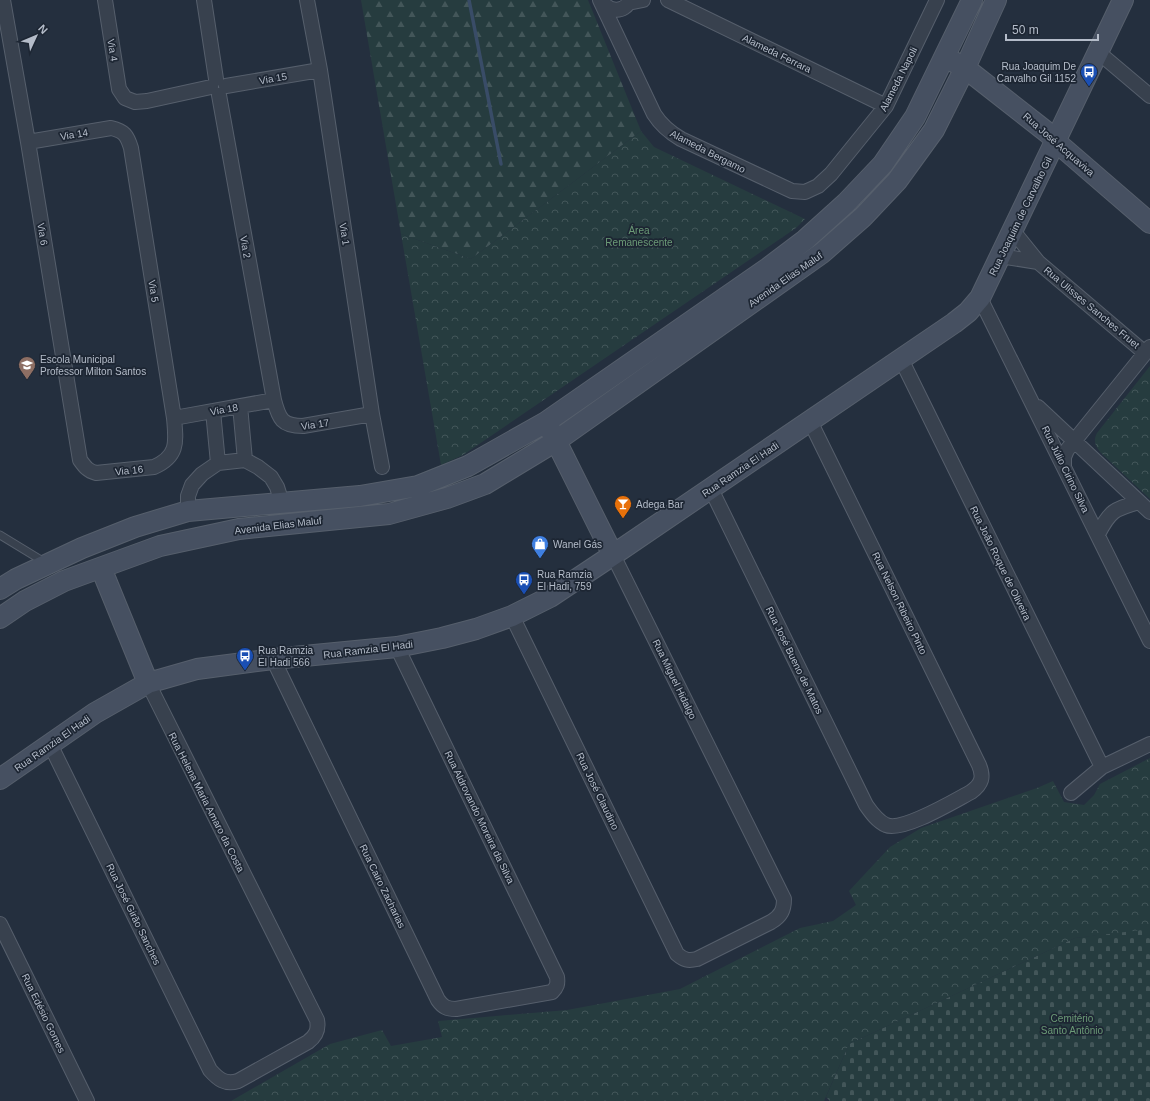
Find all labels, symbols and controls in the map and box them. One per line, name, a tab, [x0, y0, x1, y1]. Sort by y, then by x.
north arrow	[16, 16, 56, 56]
scale bar	[1006, 16, 1098, 42]
text: N	[36, 22, 50, 36]
text: 50 m	[1012, 23, 1039, 37]
street label: Alameda Ferrara	[741, 32, 813, 75]
street label: Via 4	[105, 38, 120, 63]
street label: Alameda Napoli	[878, 45, 919, 113]
place label: Rua Joaquim De Carvalho Gil 1152	[997, 61, 1076, 84]
bus stop icon: Rua Joaquim De Carvalho Gil 1152	[1079, 62, 1099, 87]
street label: Via 15	[258, 71, 288, 86]
street label: Rua José Acquaviva	[1021, 110, 1097, 179]
street label: Via 14	[59, 127, 89, 142]
street label: Alameda Bergamo	[668, 128, 748, 175]
street label: Rua Joaquim de Carvalho Gil	[987, 155, 1054, 277]
street label: Via 6	[35, 222, 50, 247]
street label: Via 1	[337, 222, 352, 247]
park label: Área Remanescente	[605, 224, 673, 248]
street label: Via 2	[238, 235, 253, 260]
street label: Avenida Elias Maluf	[746, 250, 825, 309]
street label: Rua Ulisses Sanches Fruet	[1042, 264, 1142, 351]
street label: Via 5	[146, 279, 161, 304]
place label: Escola Municipal Professor Milton Santos	[40, 354, 146, 377]
school or university icon: Escola Municipal Professor Milton Santos	[17, 355, 37, 380]
street label: Via 18	[209, 402, 239, 417]
street label: Via 17	[300, 417, 330, 432]
street label: Rua Júlio Cirino Silva	[1040, 424, 1092, 515]
street label: Rua Ramzia El Hadi	[700, 440, 781, 499]
street label: Via 16	[114, 464, 144, 477]
bar icon: Adega Bar	[613, 494, 633, 519]
place label: Adega Bar	[636, 499, 684, 510]
street label: Rua João Roque de Oliveira	[968, 504, 1033, 622]
street label: Avenida Elias Maluf	[234, 515, 322, 536]
shop icon: Wanel Gás	[530, 534, 550, 559]
place label: Wanel Gás	[553, 539, 602, 550]
street label: Rua Nelson Ribeiro Pinto	[870, 550, 929, 656]
place label: Rua Ramzia El Hadi, 759	[537, 569, 592, 592]
bus stop icon: Rua Ramzia El Hadi, 759	[514, 570, 534, 595]
street label: Rua José Bueno de Matos	[764, 605, 825, 716]
street label: Rua Miguel Hidalgo	[650, 638, 699, 721]
street label: Rua Ramzia El Hadi	[323, 639, 413, 660]
place label: Rua Ramzia El Hadi 566	[258, 645, 313, 668]
bus stop icon: Rua Ramzia El Hadi 566	[235, 646, 255, 671]
street label: Rua Ramzia El Hadi	[12, 713, 92, 774]
street label: Rua Helena Maria Amaro da Costa	[166, 731, 247, 874]
street label: Rua Aldrovando Moreira da Silva	[443, 749, 517, 886]
street label: Rua José Claudino	[574, 751, 621, 832]
street label: Rua Cairo Zacharias	[358, 843, 408, 930]
street label: Rua José Girão Sanches	[104, 862, 163, 967]
street label: Rua Edésio Gomes	[20, 972, 68, 1055]
park label: Cemitério Santo Antônio	[1041, 1013, 1104, 1036]

